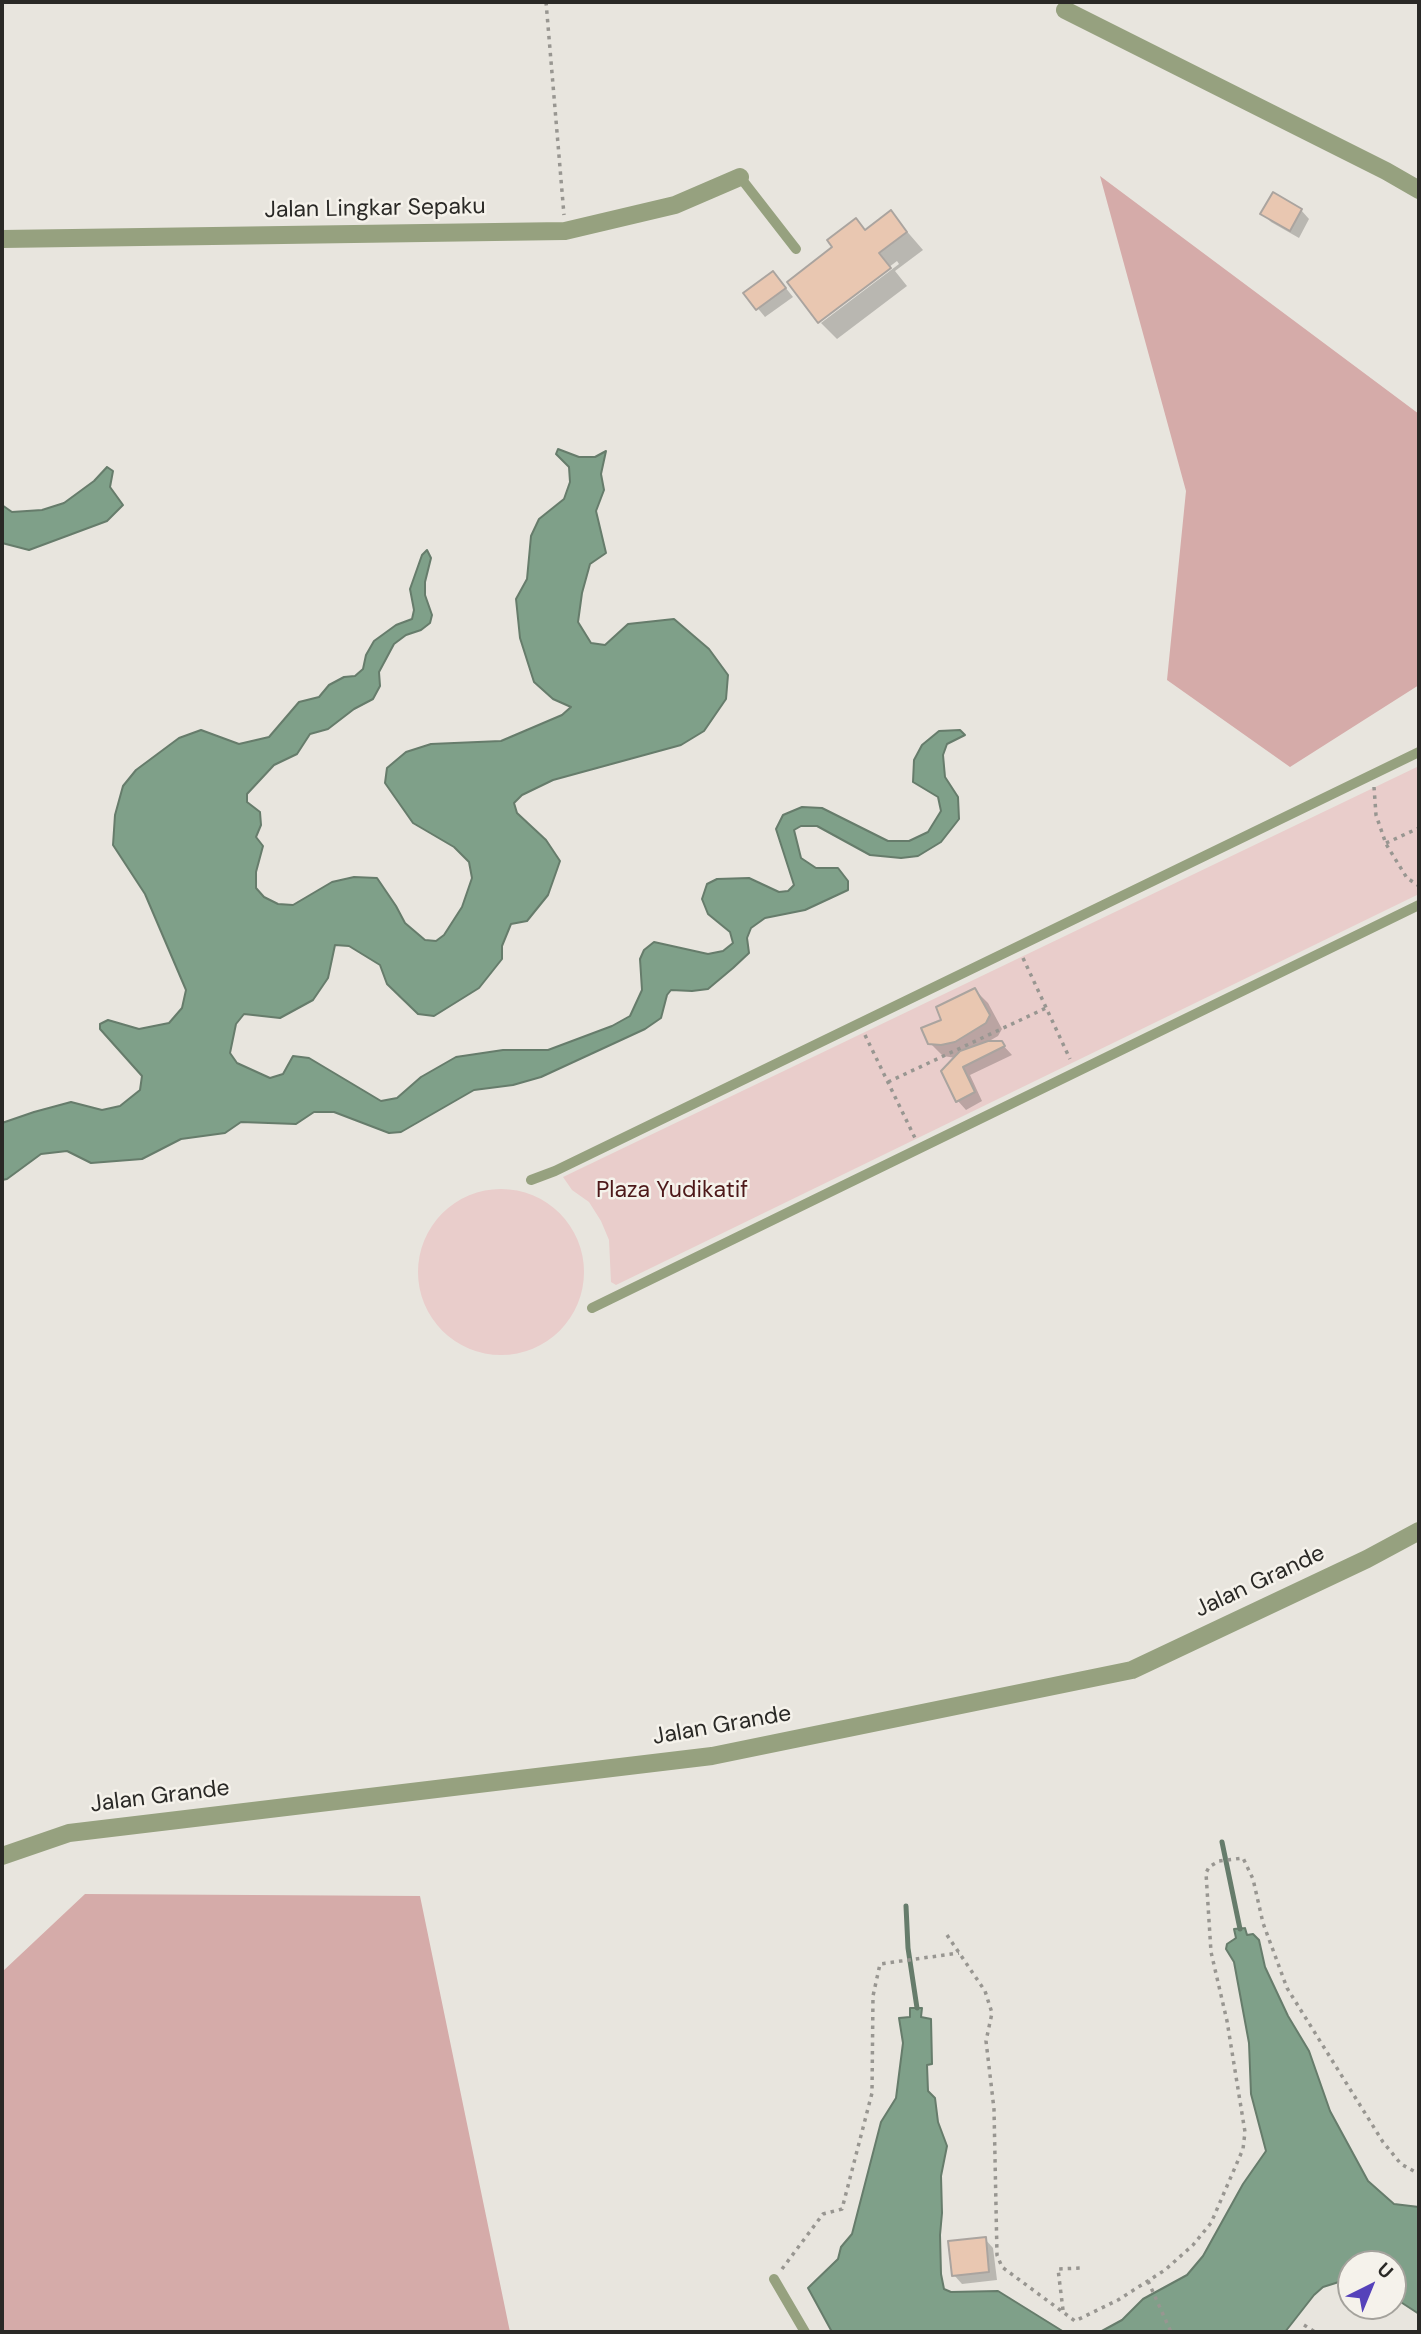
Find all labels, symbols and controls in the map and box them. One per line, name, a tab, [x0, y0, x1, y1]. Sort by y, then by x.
street label: Jalan Lingkar Sepaku	[264, 193, 486, 225]
park label: Plaza Yudikatif	[596, 1177, 748, 1205]
street label: Jalan Grande	[1191, 1540, 1329, 1624]
street label: Jalan Grande	[651, 1700, 793, 1752]
street label: Jalan Grande	[89, 1775, 231, 1819]
north arrow	[1337, 2250, 1407, 2320]
text: U	[1372, 2257, 1399, 2284]

